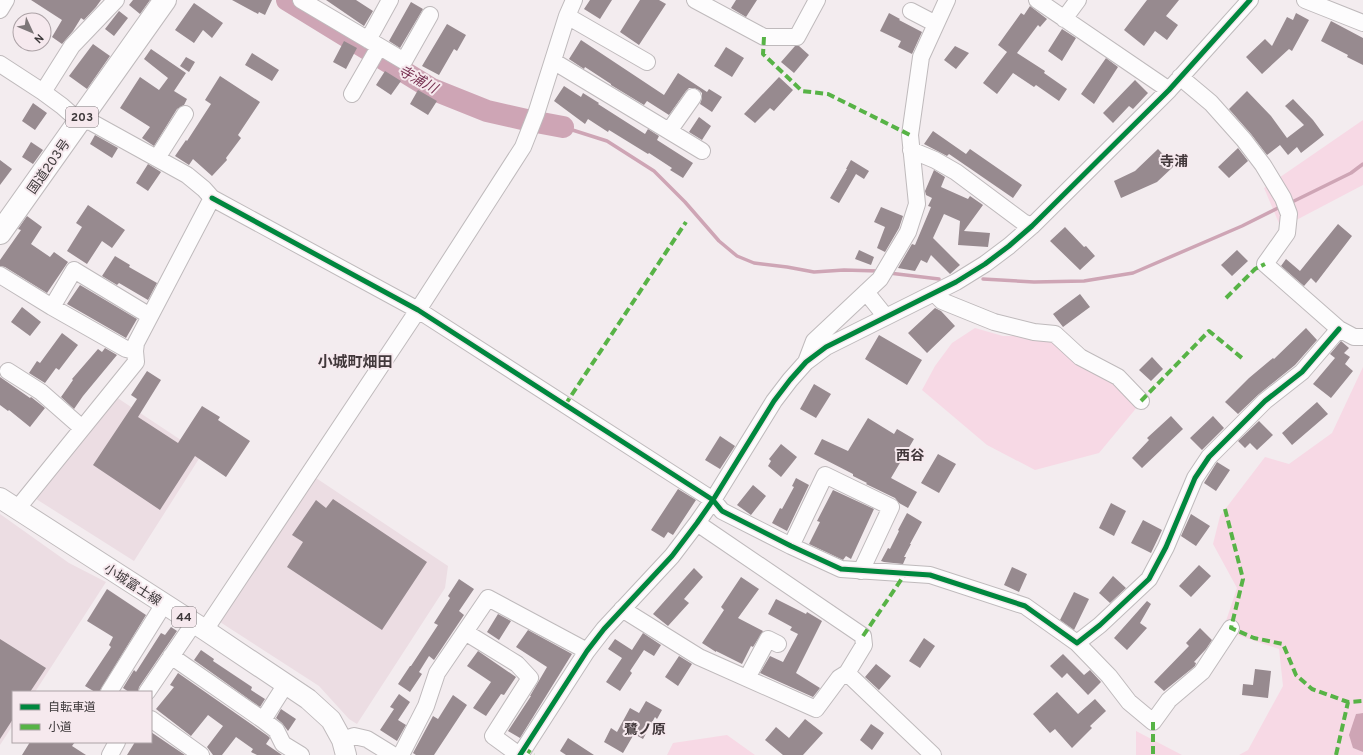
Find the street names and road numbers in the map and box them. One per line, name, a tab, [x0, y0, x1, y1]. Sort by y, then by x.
road number: 203	[66, 107, 98, 127]
street label: 国道203号	[25, 137, 74, 198]
street label: 小城富士線	[100, 560, 164, 610]
road number: 44	[172, 607, 196, 627]

